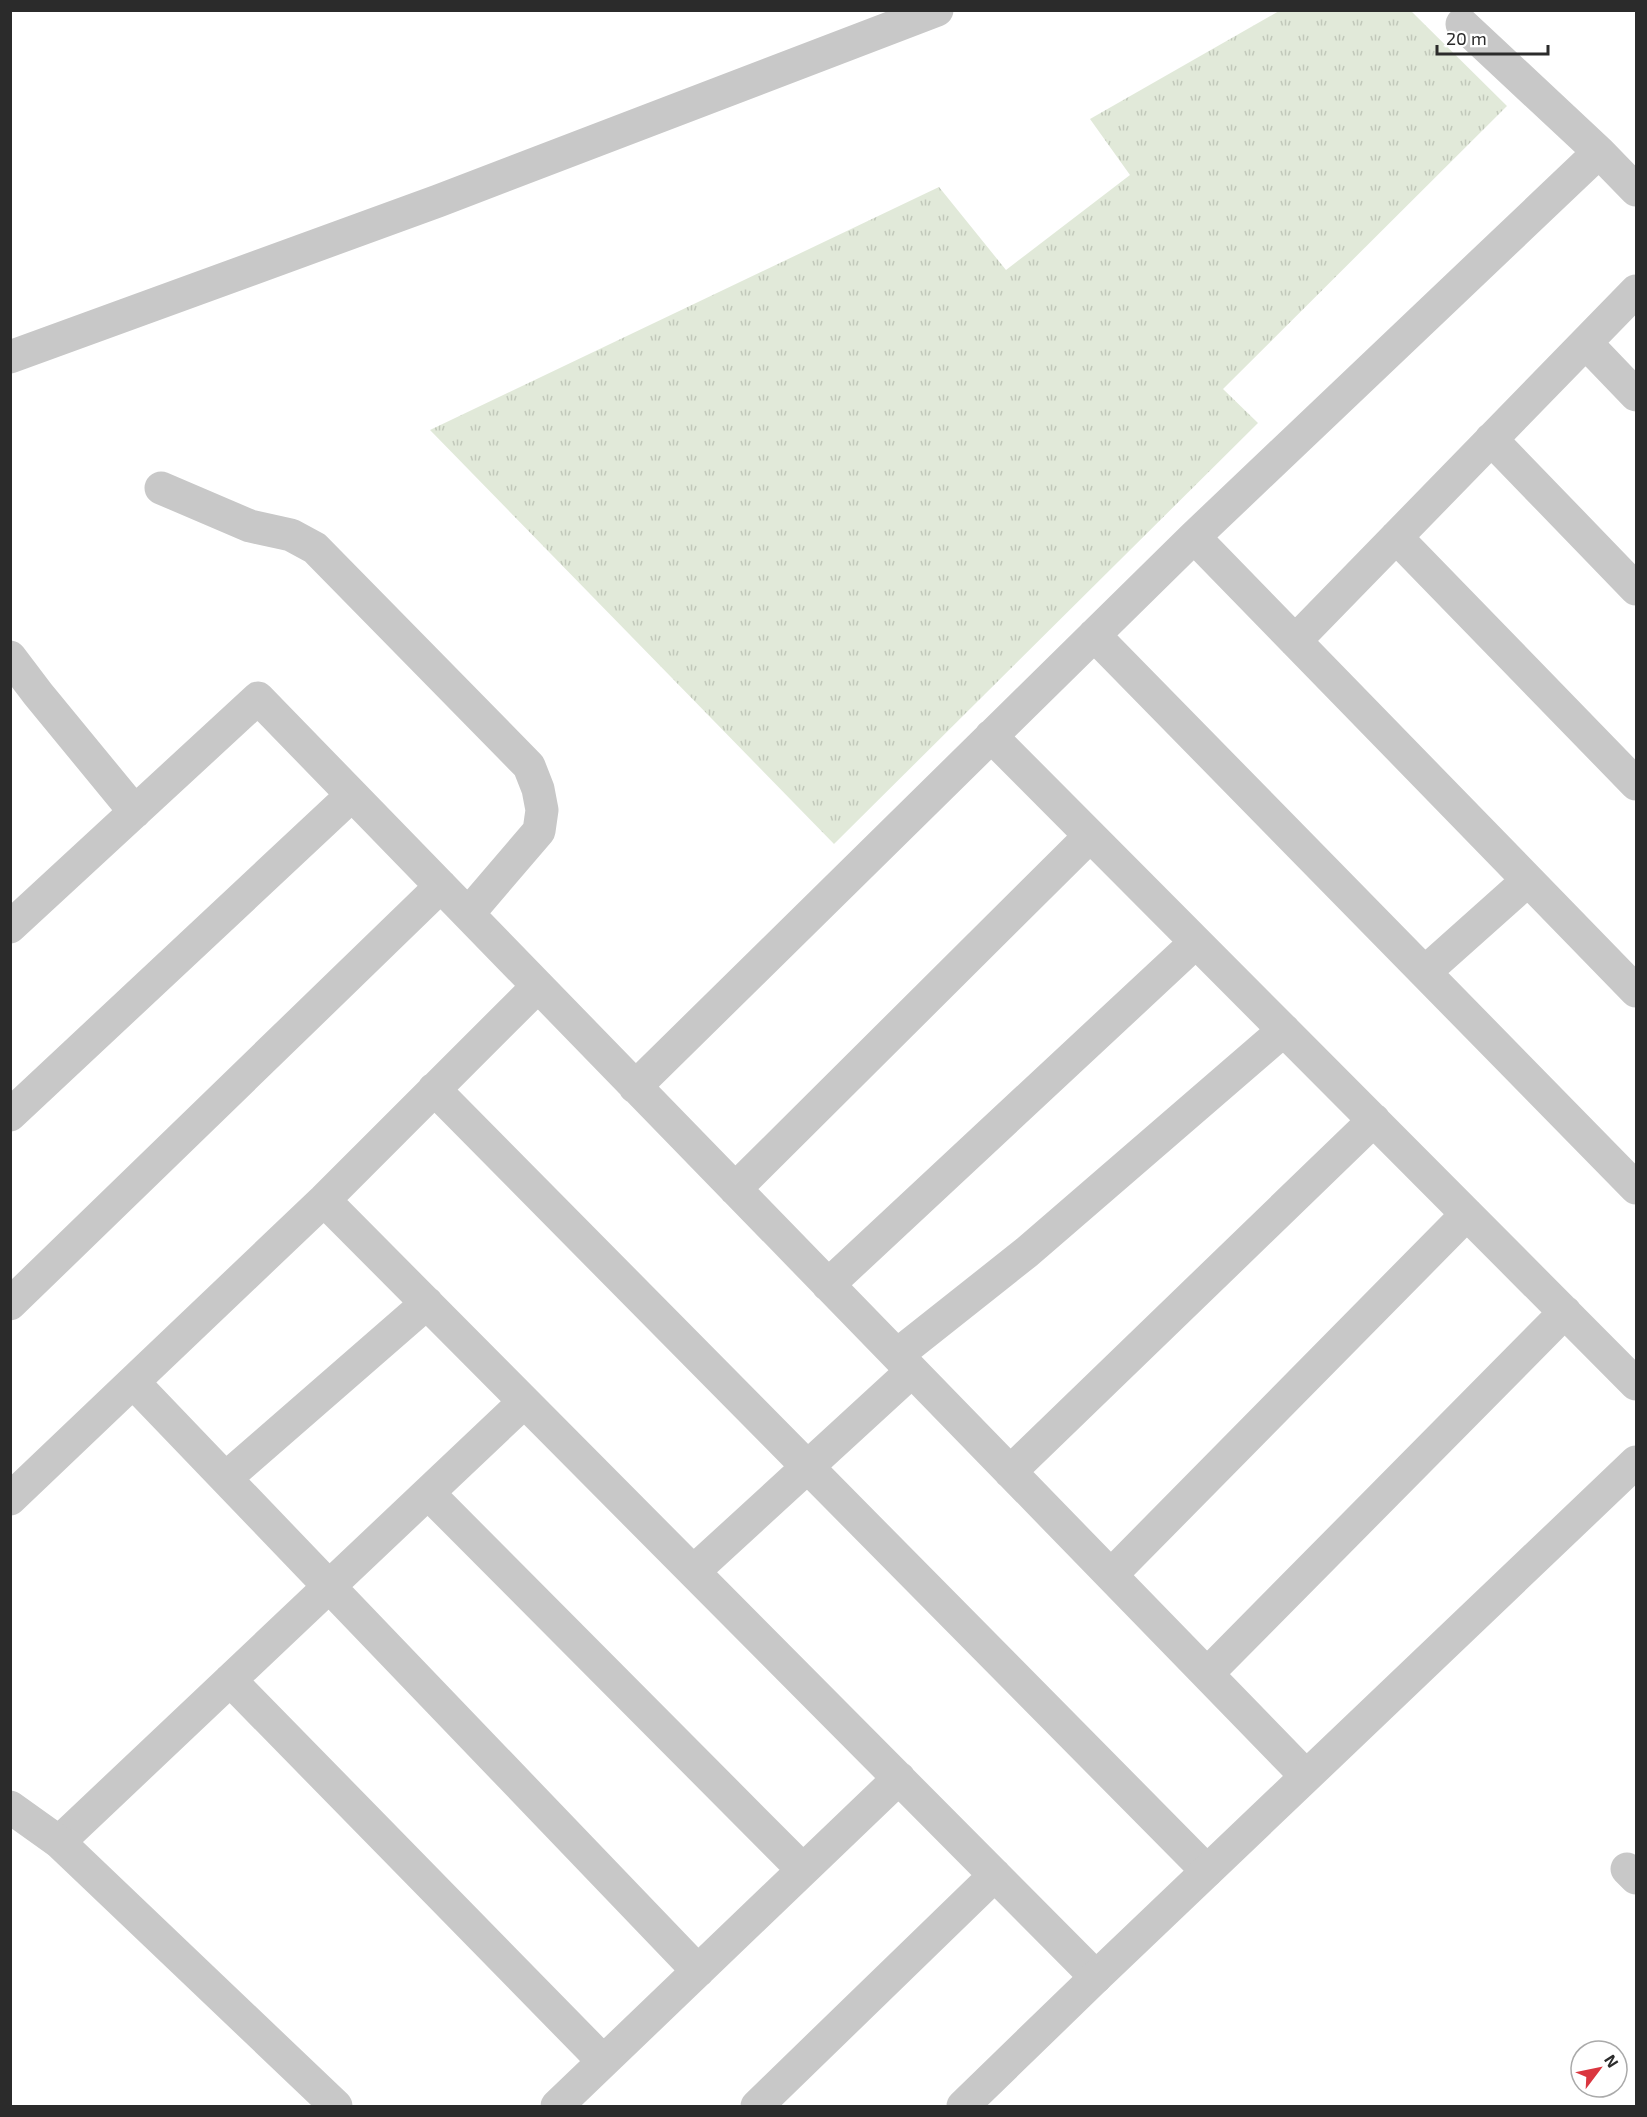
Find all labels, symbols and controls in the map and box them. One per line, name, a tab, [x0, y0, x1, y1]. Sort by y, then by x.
scale bar	[1437, 18, 1548, 56]
text: 20 m	[1446, 27, 1487, 49]
north arrow	[1569, 2039, 1629, 2099]
text: N	[1601, 2051, 1623, 2071]

